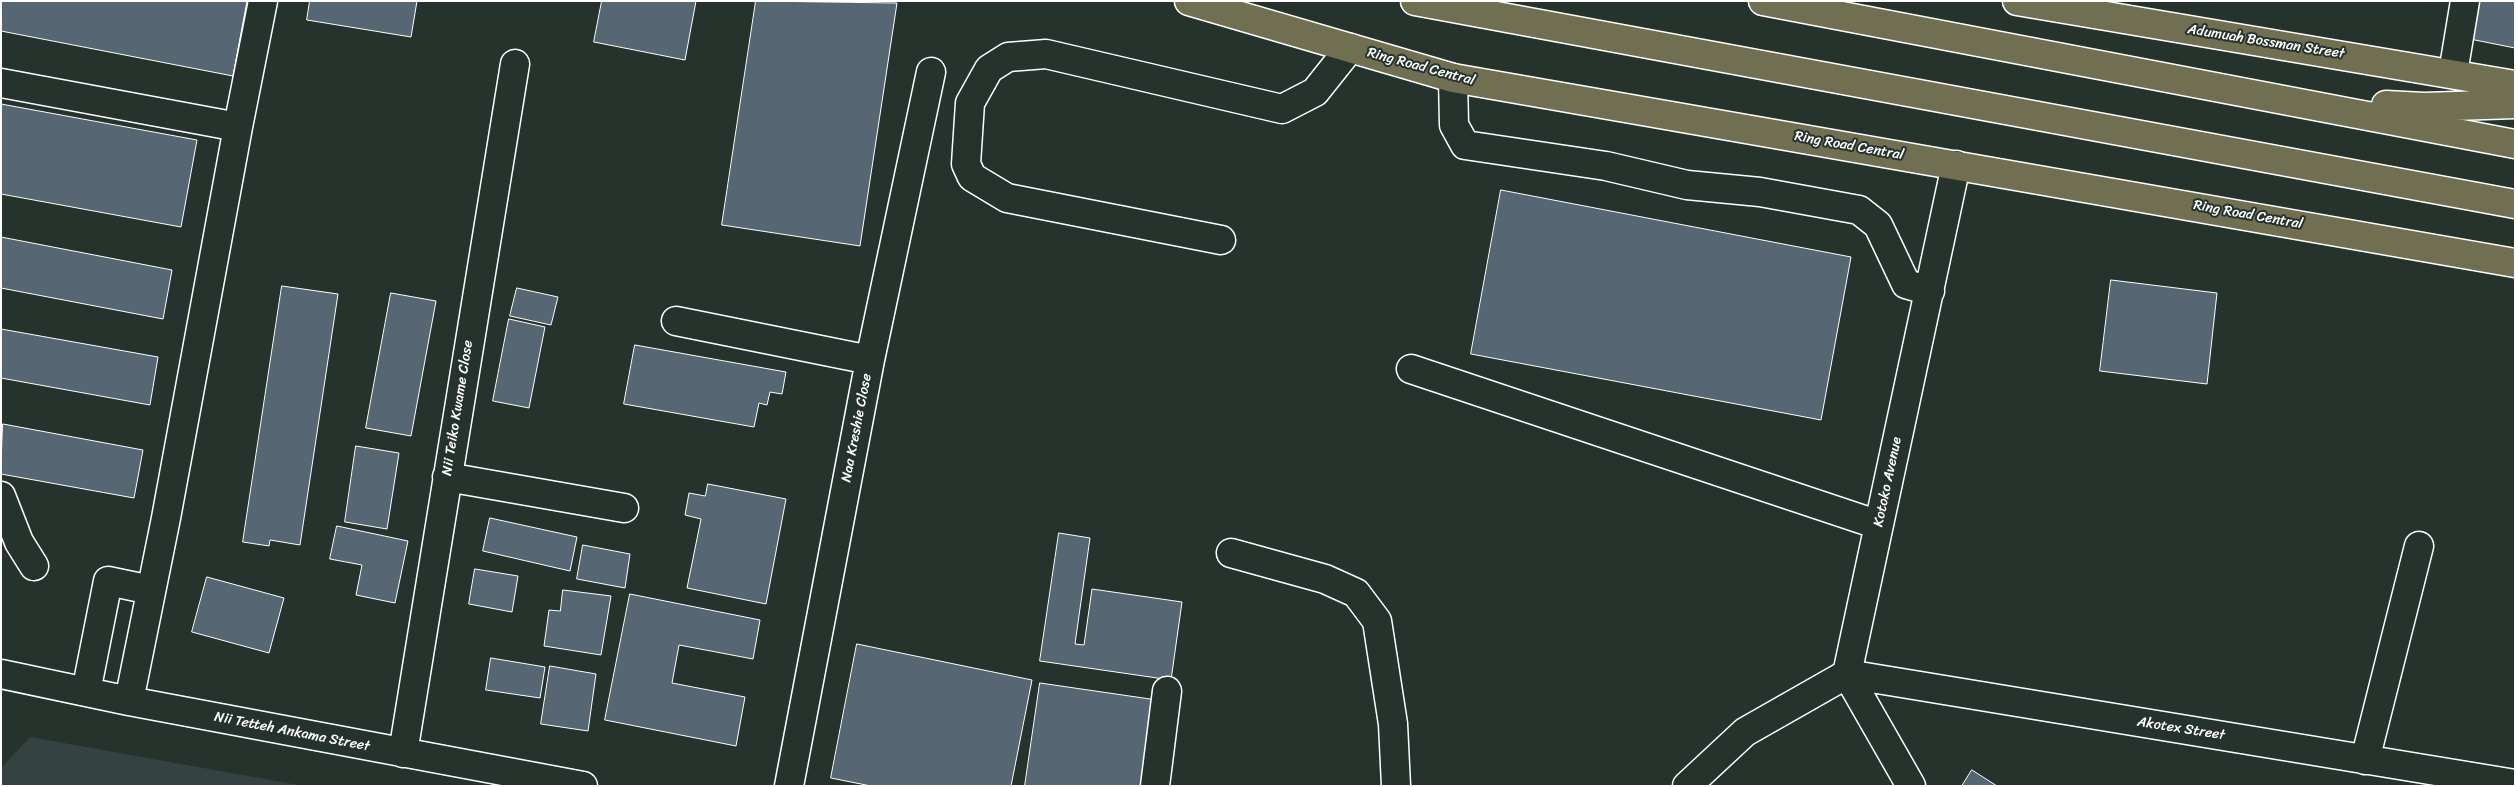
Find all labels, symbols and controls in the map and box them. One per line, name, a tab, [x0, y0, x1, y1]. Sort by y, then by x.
street label: Adumuah Bossman Street	[2186, 21, 2346, 63]
street label: Ring Road Central	[1365, 45, 1477, 89]
street label: Ring Road Central	[1793, 128, 1905, 164]
street label: Ring Road Central	[2192, 197, 2304, 233]
street label: Nii Teiko Kwame Close	[439, 339, 477, 477]
street label: Naa Kreshie Close	[838, 372, 876, 484]
street label: Kotoko Avenue	[1870, 435, 1906, 529]
street label: Nii Tetteh Ankama Street	[213, 709, 371, 755]
street label: Akotex Street	[2136, 714, 2226, 744]

